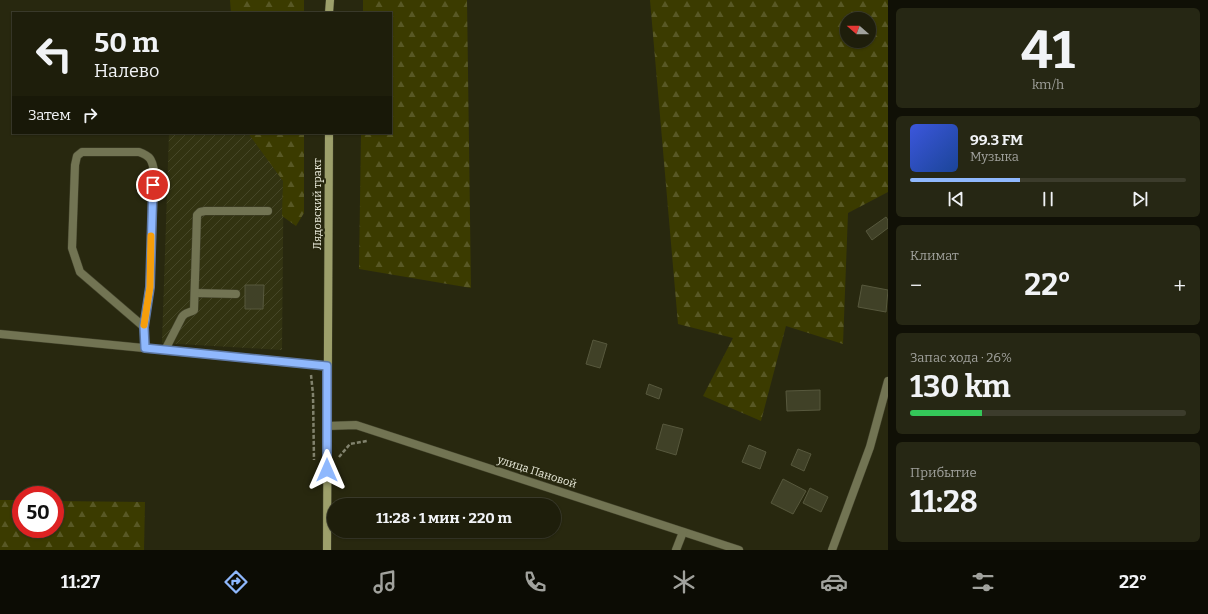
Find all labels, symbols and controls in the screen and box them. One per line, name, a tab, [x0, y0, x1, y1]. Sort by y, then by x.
north arrow	[840, 12, 876, 48]
map controls	[840, 12, 876, 48]
text: 41	[1021, 19, 1075, 82]
text: 50 m	[94, 26, 159, 59]
icon: left	[28, 28, 80, 80]
text: Налево	[94, 60, 159, 82]
text: km/h	[1032, 77, 1064, 92]
icon: right	[79, 104, 101, 126]
text: Затем	[28, 106, 71, 124]
text: 99.3 FM	[970, 131, 1023, 149]
text: Музыка	[970, 149, 1019, 164]
street label: Лядовский тракт	[311, 158, 324, 250]
pin	[136, 168, 170, 202]
icon: arrive	[142, 174, 164, 196]
icon: previous	[945, 188, 967, 210]
icon: pause	[1037, 188, 1059, 210]
icon: next	[1129, 188, 1151, 210]
text: Климат	[910, 248, 959, 263]
text: 22°	[1024, 267, 1071, 303]
text: −	[910, 272, 922, 299]
text: +	[1173, 272, 1186, 299]
text: Запас хода · 26%	[910, 350, 1012, 365]
text: 130 km	[910, 369, 1011, 405]
position arrow	[306, 449, 348, 491]
street label: улица Пановой	[495, 453, 578, 491]
text: Прибытие	[910, 465, 977, 480]
text: 11:28	[910, 484, 978, 520]
speed limit sign: 50	[12, 486, 64, 538]
text: 11:28 · 1 мин · 220 m	[376, 509, 512, 527]
icon: directions	[222, 568, 250, 596]
icon: music	[371, 568, 399, 596]
icon: phone	[521, 568, 549, 596]
icon: climate	[670, 568, 698, 596]
icon: car	[820, 568, 848, 596]
icon: filters	[969, 568, 997, 596]
text: 11:27	[61, 571, 100, 593]
text: 22°	[1119, 571, 1147, 593]

